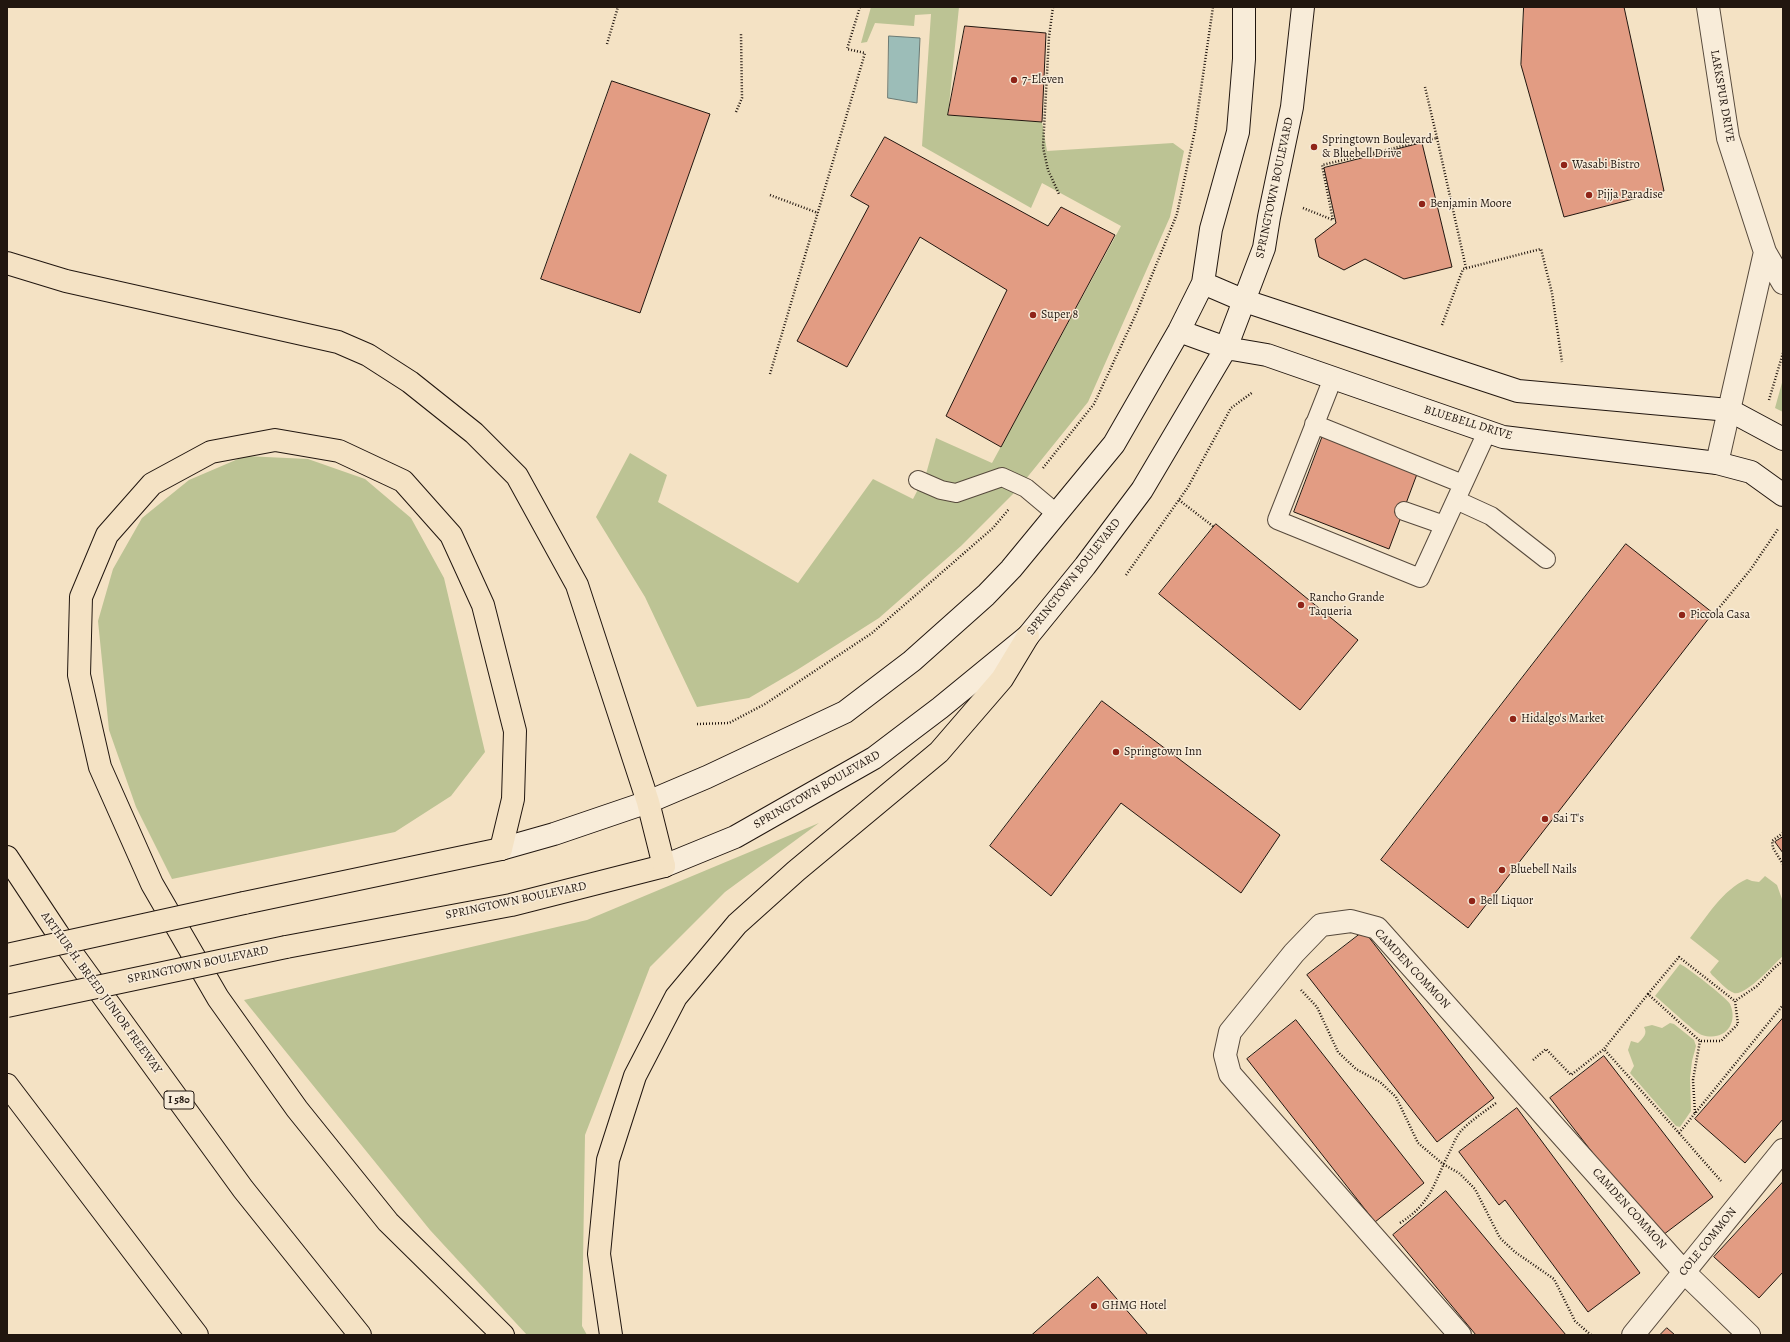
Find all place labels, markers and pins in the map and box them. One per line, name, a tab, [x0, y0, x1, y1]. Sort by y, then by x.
place label: 7-Eleven	[1022, 73, 1064, 87]
marker: 7-Eleven	[1009, 75, 1019, 85]
place label: Springtown Boulevard & Bluebell Drive	[1322, 133, 1432, 161]
marker: Springtown Boulevard & Bluebell Drive	[1309, 142, 1319, 152]
place label: Wasabi Bistro	[1572, 158, 1640, 172]
marker: Wasabi Bistro	[1559, 160, 1569, 170]
place label: Pijja Paradise	[1597, 188, 1663, 202]
marker: Pijja Paradise	[1584, 190, 1594, 200]
place label: Benjamin Moore	[1430, 197, 1512, 211]
marker: Benjamin Moore	[1417, 199, 1427, 209]
place label: Super 8	[1041, 308, 1078, 322]
marker: Super 8	[1028, 310, 1038, 320]
place label: Rancho Grande Taqueria	[1309, 591, 1384, 619]
marker: Rancho Grande Taqueria	[1296, 600, 1306, 610]
place label: Piccola Casa	[1690, 608, 1750, 622]
marker: Piccola Casa	[1677, 610, 1687, 620]
place label: Hidalgo's Market	[1521, 712, 1604, 726]
marker: Hidalgo's Market	[1508, 714, 1518, 724]
place label: Springtown Inn	[1124, 745, 1202, 759]
marker: Springtown Inn	[1111, 747, 1121, 757]
place label: Sai T's	[1553, 812, 1584, 826]
marker: Sai T's	[1540, 814, 1550, 824]
place label: Bluebell Nails	[1510, 863, 1577, 877]
marker: Bluebell Nails	[1497, 865, 1507, 875]
place label: Bell Liquor	[1480, 894, 1533, 908]
marker: Bell Liquor	[1467, 896, 1477, 906]
place label: GHMG Hotel	[1102, 1299, 1167, 1313]
marker: GHMG Hotel	[1089, 1301, 1099, 1311]

